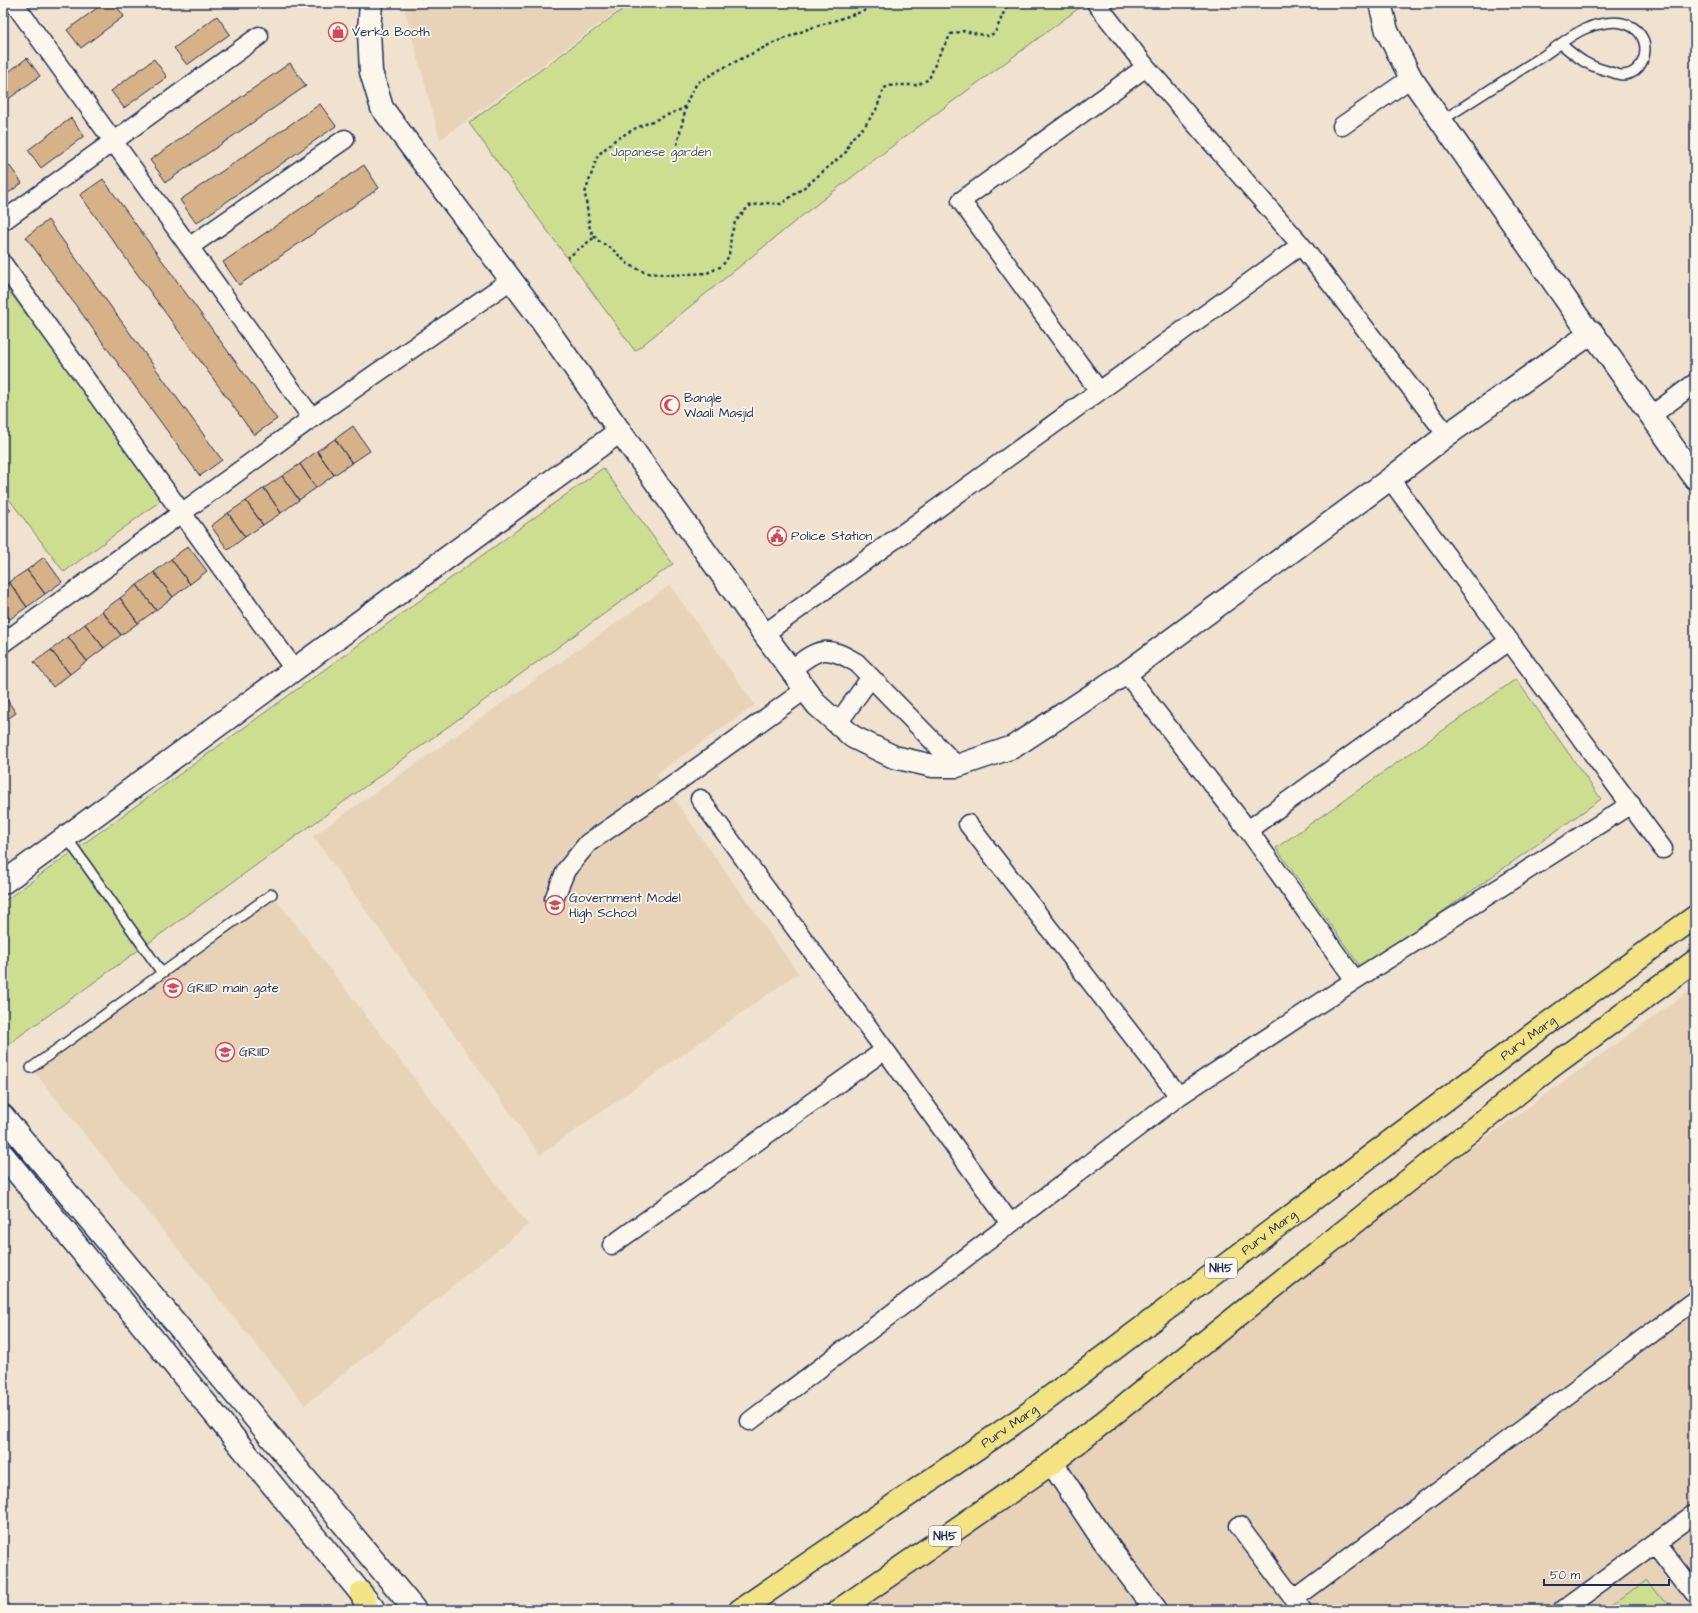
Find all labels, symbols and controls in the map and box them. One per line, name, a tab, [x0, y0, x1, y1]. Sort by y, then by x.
shop icon: Verka Booth	[327, 21, 349, 43]
place label: Verka Booth	[352, 23, 430, 41]
park label: Japanese garden	[611, 143, 712, 162]
place label: Bangle Waali Masjid	[684, 389, 754, 422]
mosque icon: Bangle Waali Masjid	[659, 394, 681, 416]
public building icon: Police Station	[766, 525, 788, 547]
place label: Police Station	[791, 527, 873, 545]
place label: Government Model High School	[569, 889, 681, 923]
school or university icon: Government Model High School	[544, 894, 566, 916]
school or university icon: GRIID main gate	[162, 977, 184, 999]
place label: GRIID main gate	[187, 979, 279, 998]
street label: Purv Marg	[1496, 1011, 1560, 1065]
school or university icon: GRIID	[214, 1041, 236, 1063]
place label: GRIID	[239, 1043, 270, 1061]
street label: Purv Marg	[1237, 1205, 1301, 1259]
road number: NH5	[1205, 1258, 1237, 1278]
street label: Purv Marg	[977, 1400, 1042, 1452]
road number: NH5	[929, 1526, 961, 1546]
scale bar	[1544, 1561, 1669, 1587]
text: 50 m	[1550, 1567, 1581, 1584]

